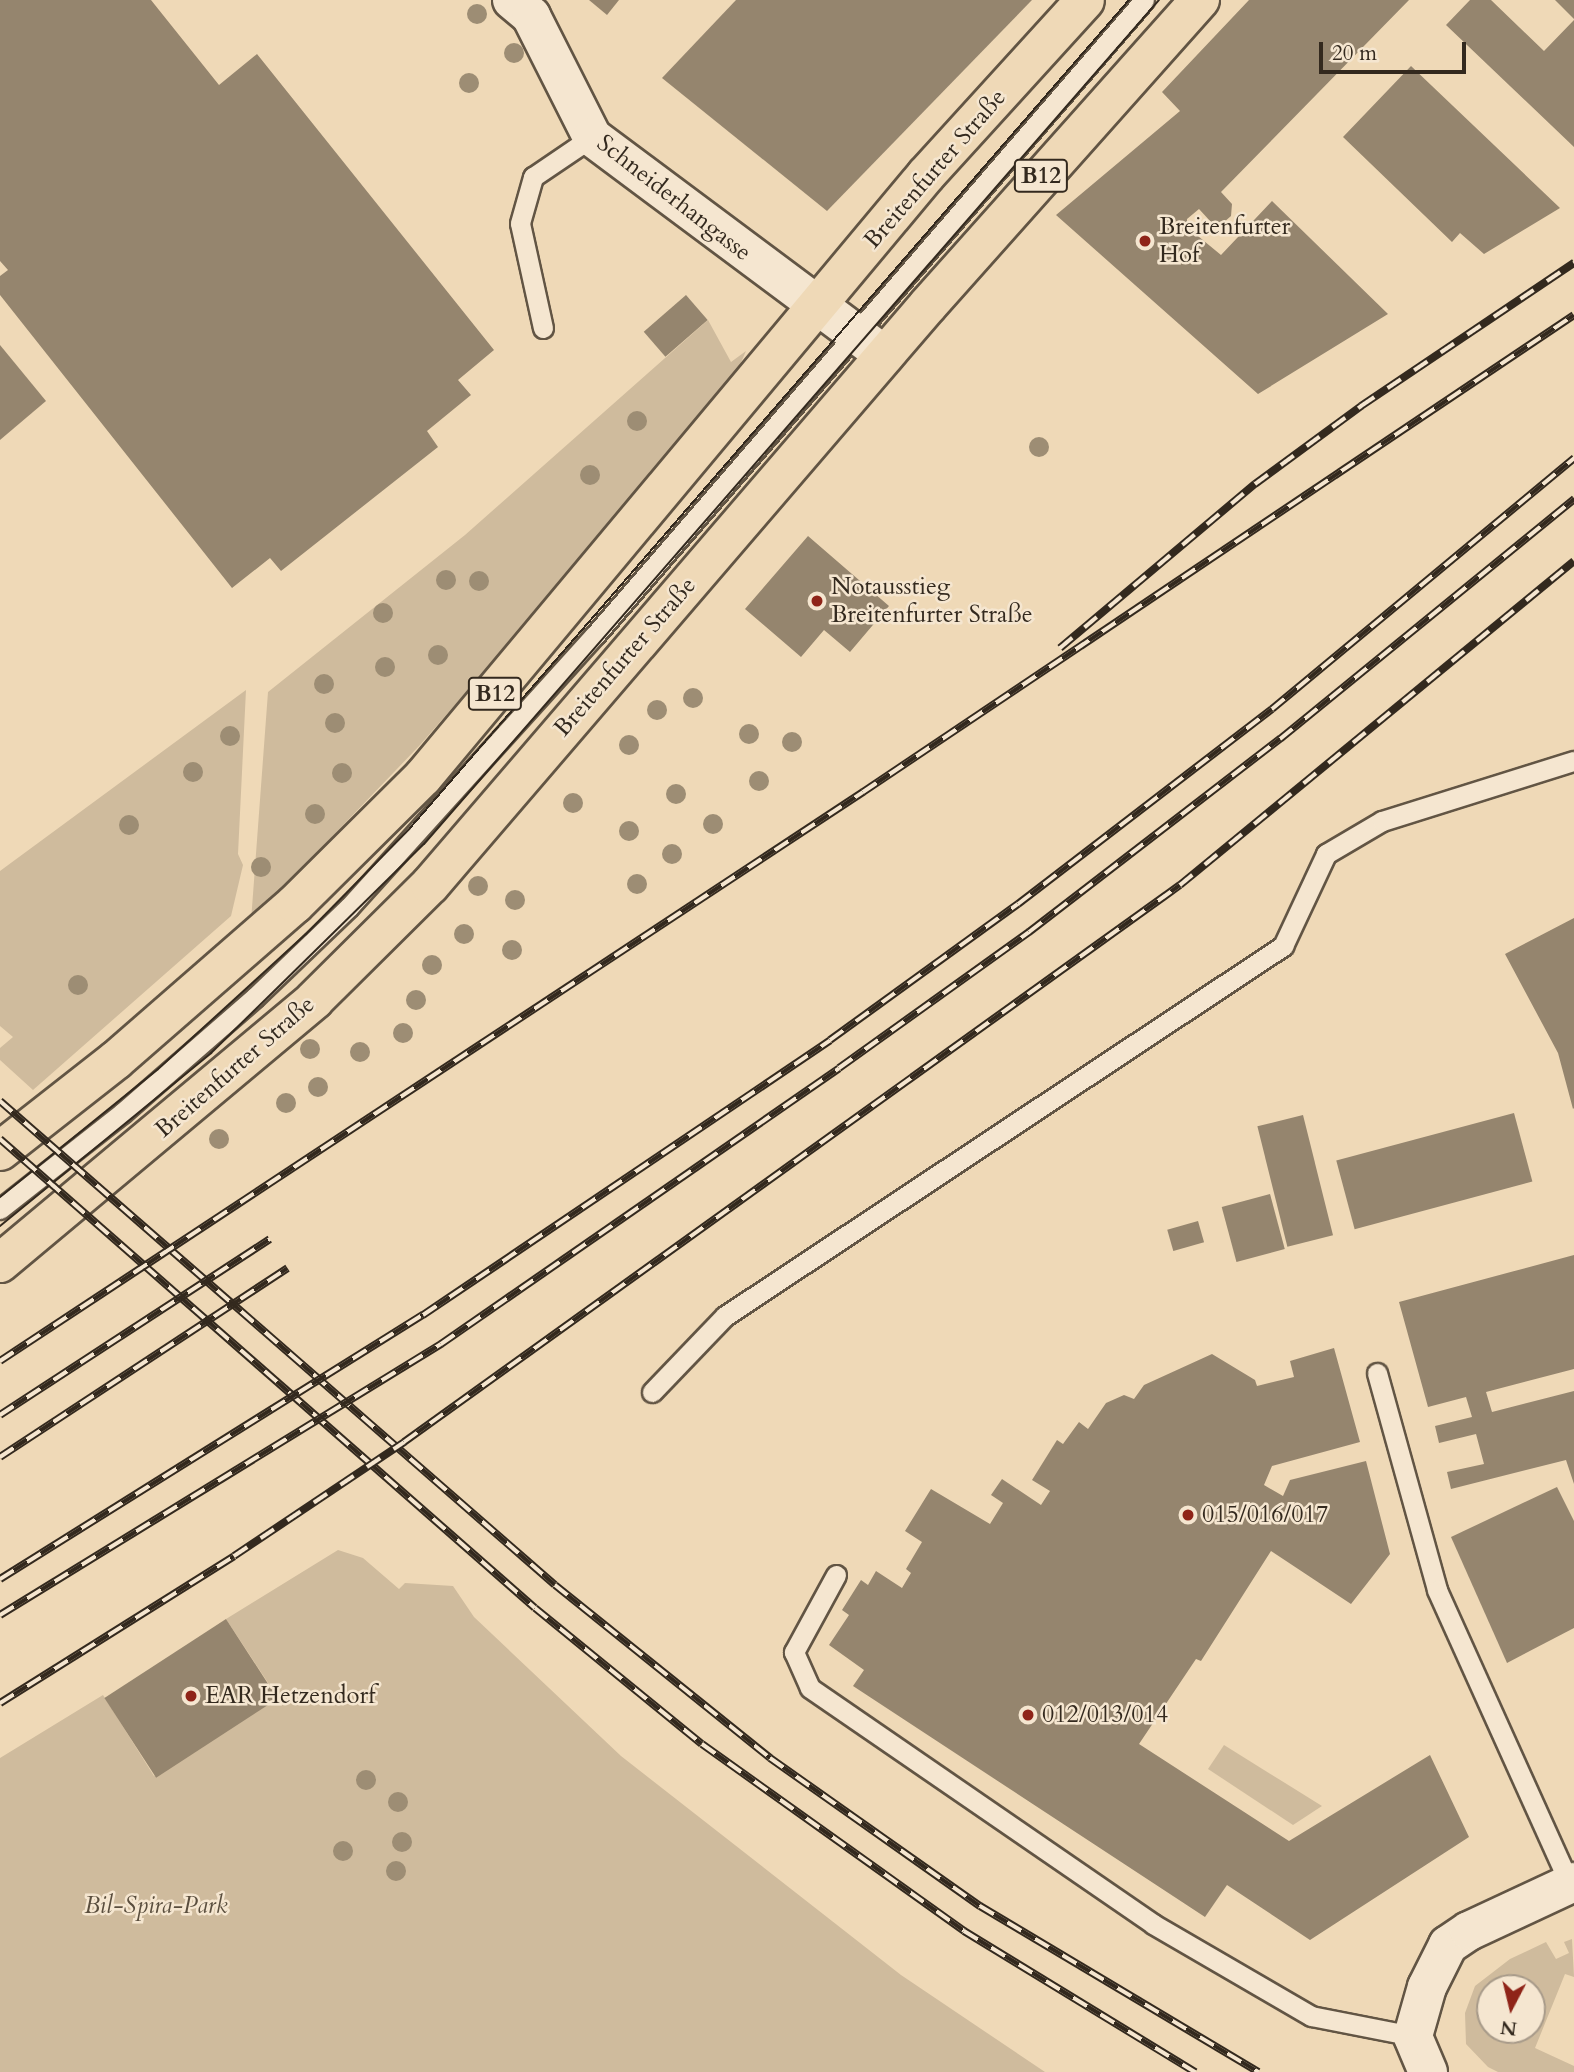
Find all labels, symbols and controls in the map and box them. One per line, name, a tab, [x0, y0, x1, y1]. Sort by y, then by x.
scale bar	[1322, 28, 1469, 72]
text: 20 m	[1332, 39, 1377, 68]
street label: Breitenfurter Straße	[858, 83, 1012, 255]
street label: Schneiderhangasse	[591, 129, 757, 267]
road number: B12	[1013, 156, 1069, 196]
place label: Breitenfurter Hof	[1159, 213, 1290, 269]
marker: Breitenfurter Hof	[1137, 233, 1153, 249]
street label: Breitenfurter Straße	[548, 571, 702, 743]
place label: Notausstieg Breitenfurter Straße	[831, 573, 1033, 629]
marker: Notausstieg Breitenfurter Straße	[809, 593, 825, 609]
road number: B12	[467, 674, 523, 714]
street label: Breitenfurter Straße	[149, 990, 321, 1144]
place label: 015/016/017	[1202, 1501, 1328, 1529]
marker: 015/016/017	[1180, 1507, 1196, 1523]
place label: EAR Hetzendorf	[205, 1682, 376, 1710]
marker: EAR Hetzendorf	[183, 1688, 199, 1704]
place label: 012/013/014	[1042, 1701, 1168, 1729]
marker: 012/013/014	[1020, 1707, 1036, 1723]
park label: Bil-Spira-Park	[84, 1892, 228, 1920]
north arrow	[1476, 1974, 1546, 2044]
text: N	[1499, 2014, 1518, 2042]

